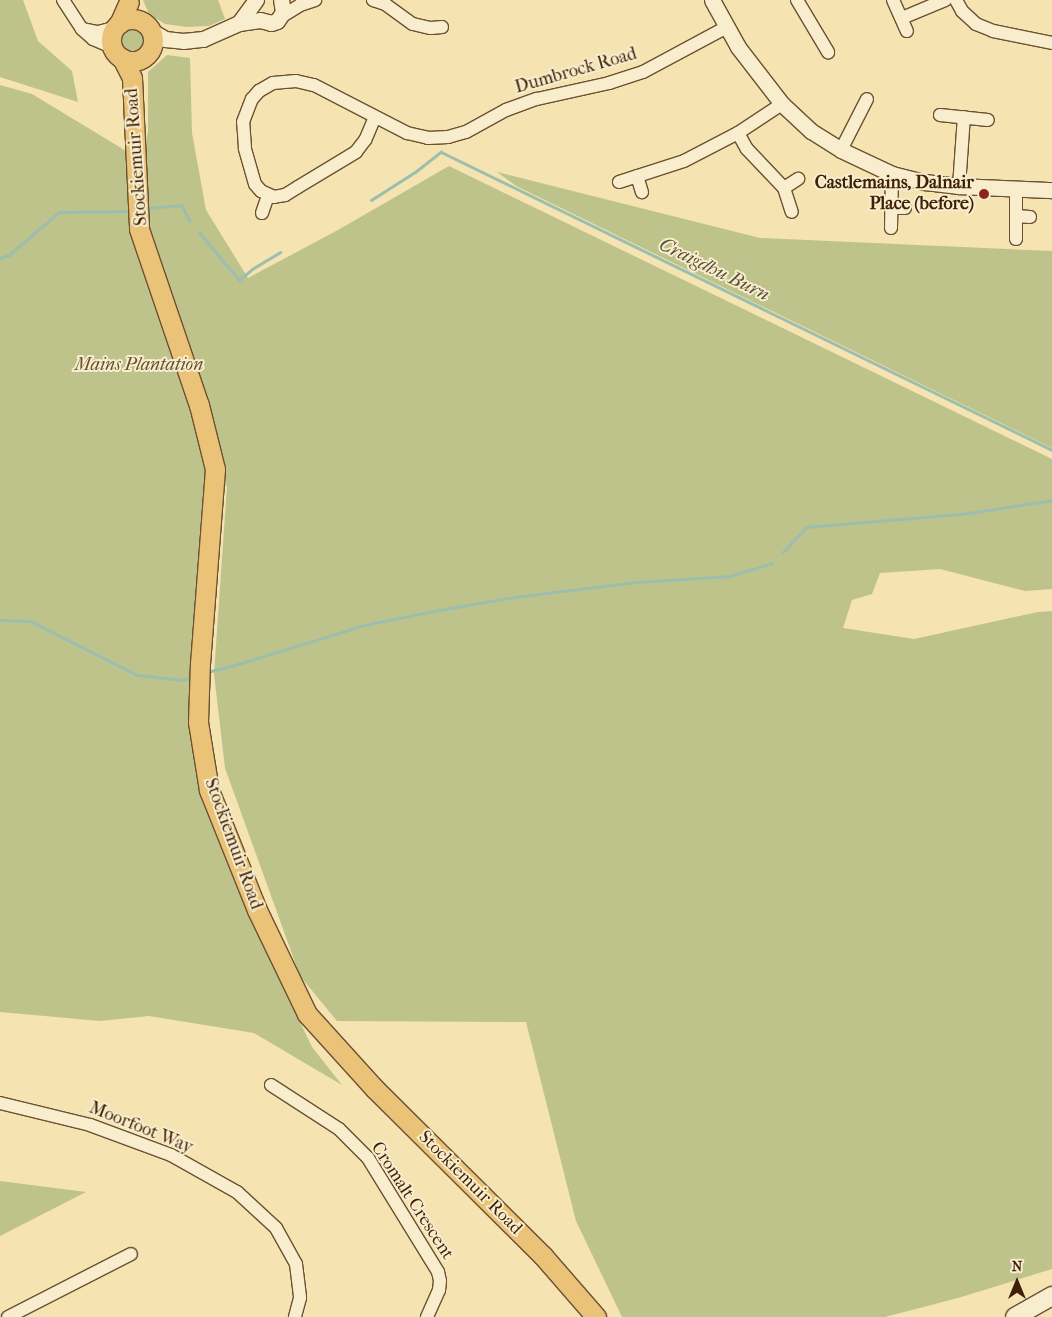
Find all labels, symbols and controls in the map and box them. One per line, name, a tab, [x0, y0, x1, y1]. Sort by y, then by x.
street label: Dumbrock Road	[513, 43, 639, 99]
street label: Stockiemuir Road	[121, 87, 153, 227]
place label: Castlemains, Dalnair Place (before)	[815, 173, 974, 215]
marker: Castlemains, Dalnair Place (before)	[978, 188, 990, 200]
water label: Craigdhu Burn	[655, 233, 773, 307]
park label: Mains Plantation	[75, 354, 203, 376]
street label: Stockiemuir Road	[199, 775, 267, 913]
street label: Moorfoot Way	[86, 1097, 196, 1159]
street label: Stockiemuir Road	[414, 1127, 526, 1239]
street label: Cromalt Crescent	[366, 1138, 458, 1264]
north arrow	[992, 1257, 1042, 1307]
text: N	[1012, 1258, 1022, 1275]

